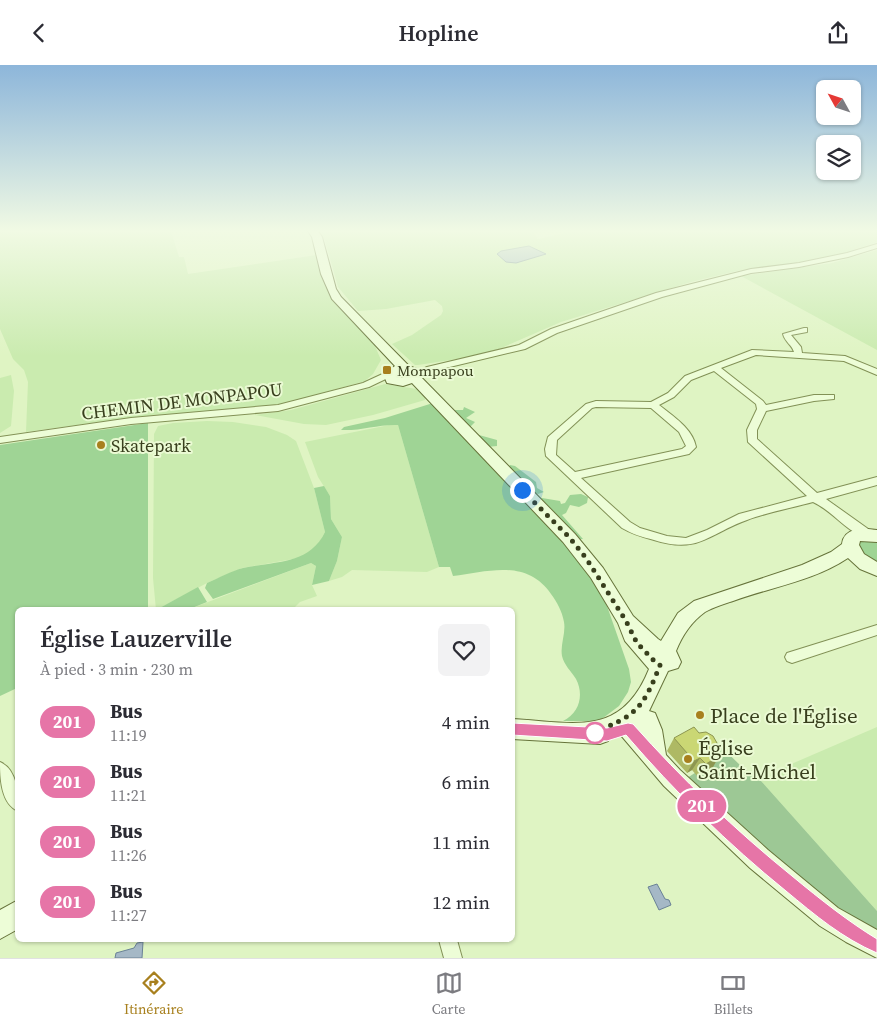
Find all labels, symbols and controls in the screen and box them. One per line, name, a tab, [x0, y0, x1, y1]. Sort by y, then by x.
text: Hopline	[399, 18, 478, 48]
icon: back	[25, 19, 53, 47]
icon: share	[824, 19, 852, 47]
north arrow	[816, 80, 861, 125]
map controls	[816, 80, 861, 180]
button: layers	[816, 135, 861, 180]
place label: Mompapou	[397, 360, 474, 381]
marker: Mompapou	[381, 364, 393, 376]
street label: CHEMIN DE MONPAPOU	[80, 376, 284, 426]
place label: Skatepark	[111, 433, 191, 458]
marker: Skatepark	[95, 439, 107, 451]
your location	[510, 478, 535, 503]
text: Église Lauzerville	[40, 622, 232, 655]
button: heart	[438, 624, 490, 676]
text: À pied · 3 min · 230 m	[40, 658, 193, 680]
text: Bus	[110, 698, 142, 724]
place label: Place de l'Église	[710, 701, 858, 730]
text: 201	[53, 709, 82, 734]
text: 4 min	[442, 709, 490, 735]
marker: Place de l'Église	[694, 709, 706, 721]
unlabelled marker	[584, 722, 606, 744]
text: 11:19	[110, 724, 147, 746]
place label: Église Saint-Michel	[698, 733, 816, 786]
marker: Église Saint-Michel	[682, 753, 694, 765]
text: Bus	[110, 758, 142, 784]
text: 201	[53, 769, 82, 794]
text: 6 min	[442, 769, 490, 795]
text: 11:21	[110, 784, 147, 806]
line badge: 201	[673, 790, 731, 822]
text: 201	[687, 793, 717, 818]
text: Bus	[110, 818, 142, 844]
text: 201	[53, 829, 82, 854]
text: 11 min	[432, 829, 490, 855]
text: 11:26	[110, 844, 147, 866]
text: Bus	[110, 878, 142, 904]
text: 201	[53, 889, 82, 914]
text: 12 min	[432, 889, 490, 915]
text: 11:27	[110, 904, 147, 926]
tab: Itinéraire	[124, 969, 184, 1019]
tab: Carte	[432, 969, 466, 1019]
tab: Billets	[714, 969, 753, 1019]

